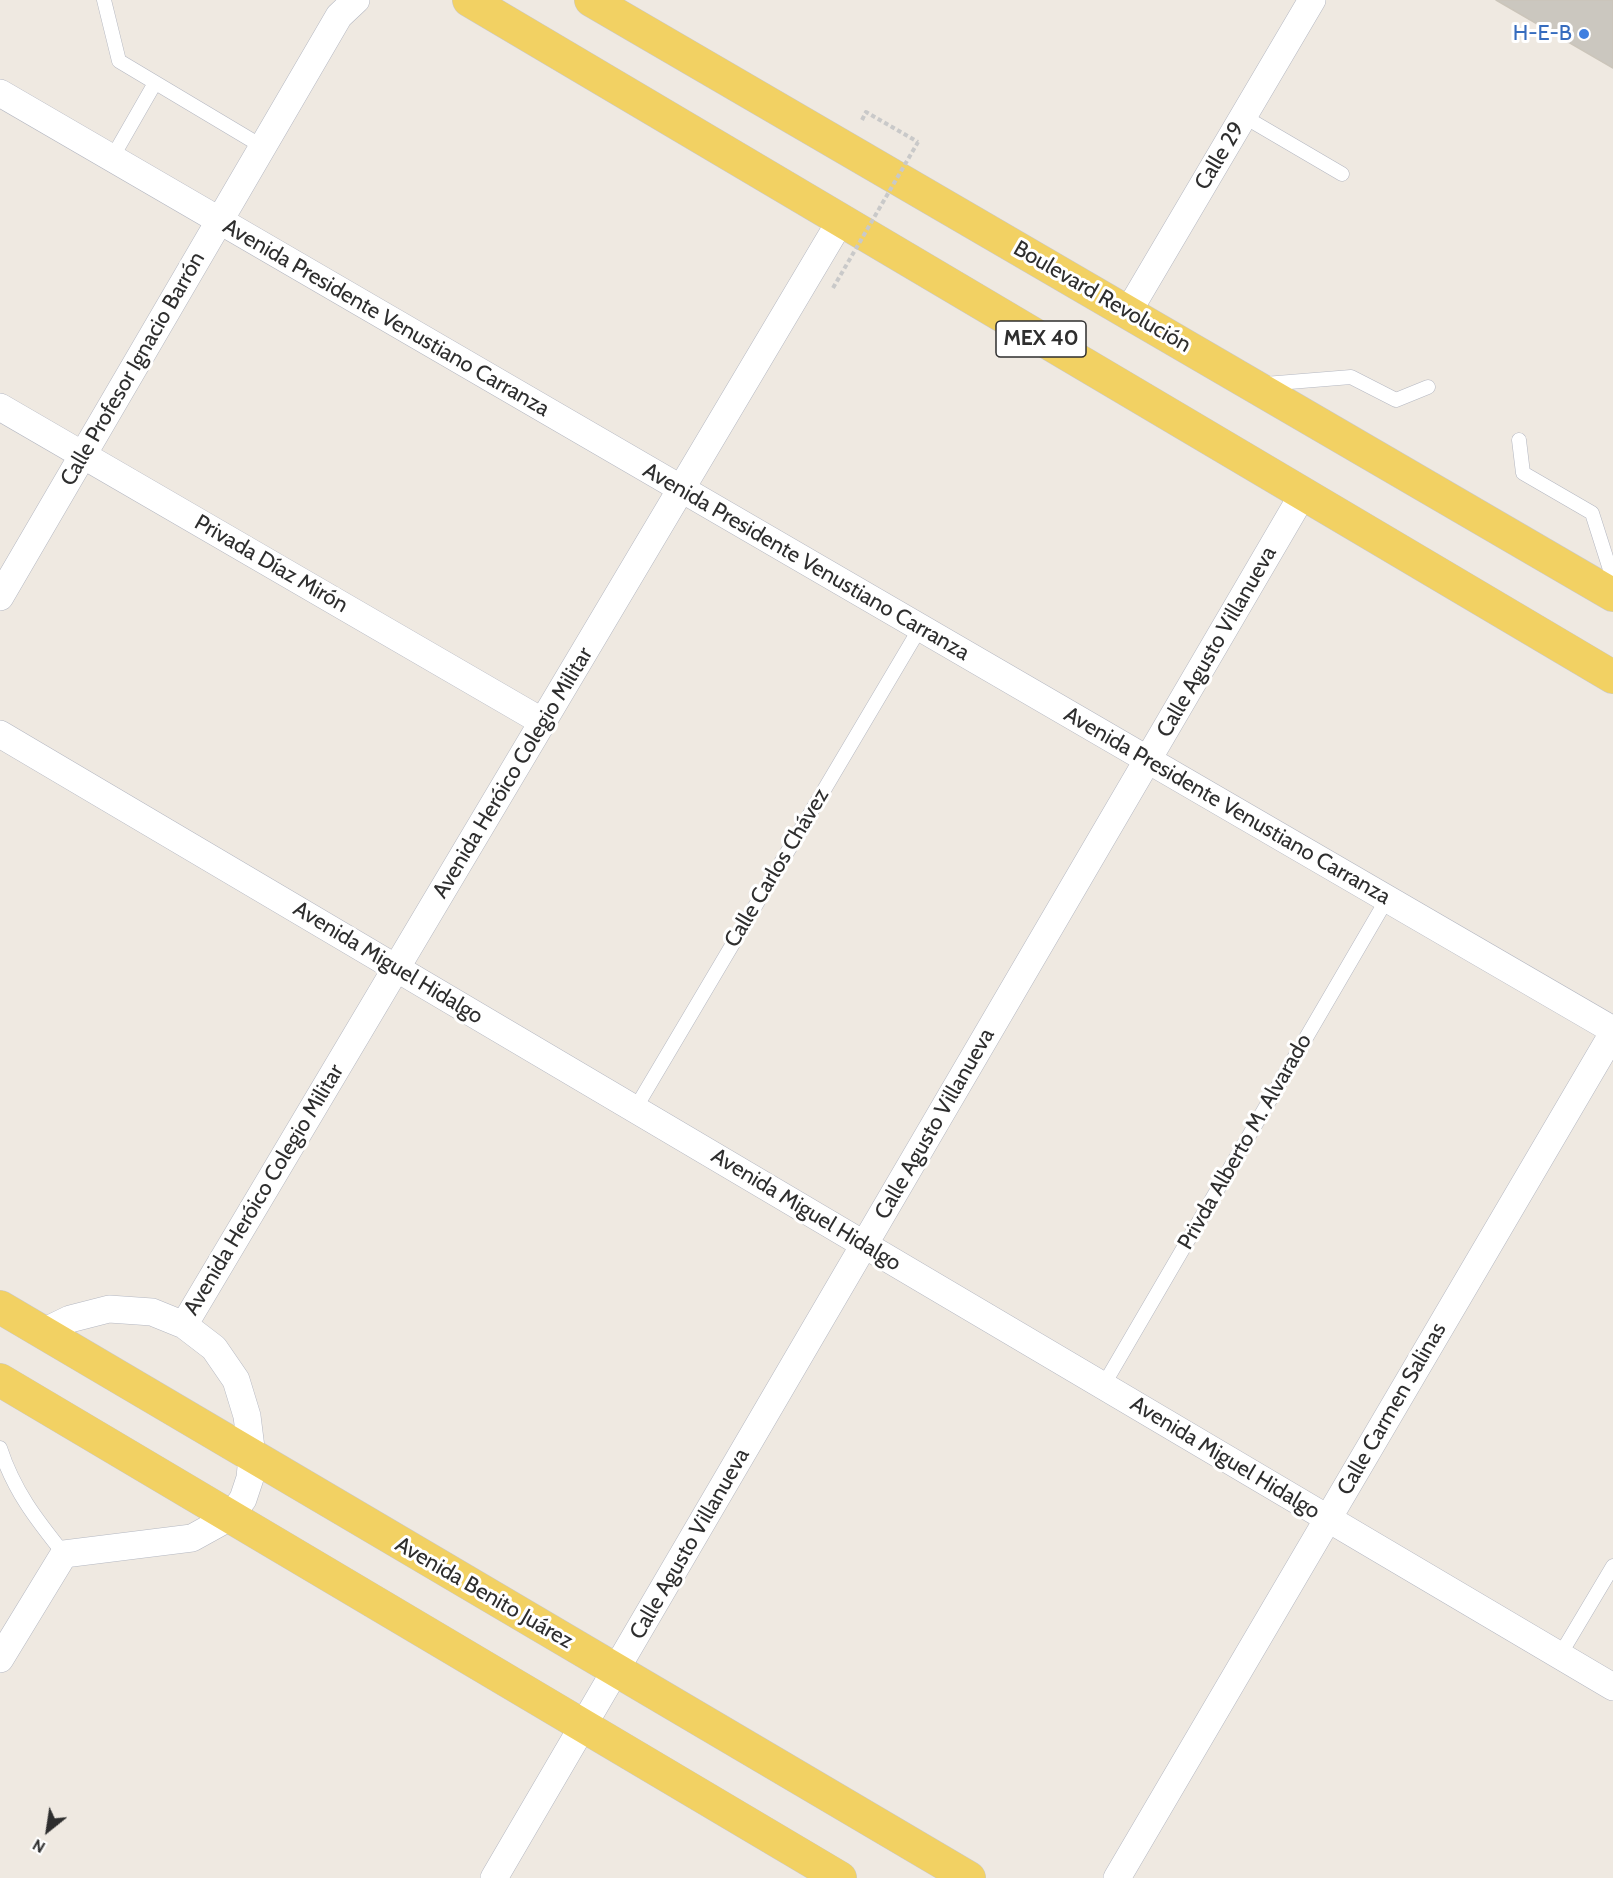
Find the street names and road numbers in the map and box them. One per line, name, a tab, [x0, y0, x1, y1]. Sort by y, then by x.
street label: Calle 29	[1189, 117, 1251, 195]
street label: Avenida Presidente Venustiano Carranza	[218, 213, 554, 423]
street label: Boulevard Revolución	[1009, 235, 1195, 359]
street label: Calle Profesor Ignacio Barrón	[55, 247, 211, 491]
road number: MEX 40	[996, 321, 1086, 357]
street label: Avenida Presidente Venustiano Carranza	[638, 457, 974, 667]
street label: Privada Díaz Mirón	[190, 509, 352, 619]
street label: Calle Agusto Villanueva	[1152, 542, 1282, 742]
street label: Avenida Heróico Colegio Militar	[428, 643, 598, 903]
street label: Avenida Presidente Venustiano Carranza	[1059, 701, 1395, 911]
street label: Calle Carlos Chávez	[719, 784, 835, 952]
street label: Avenida Miguel Hidalgo	[288, 896, 488, 1030]
street label: Calle Agusto Villanueva	[870, 1024, 1000, 1224]
street label: Privda Alberto M. Alvarado	[1172, 1030, 1318, 1254]
street label: Avenida Heróico Colegio Militar	[179, 1060, 349, 1320]
street label: Avenida Miguel Hidalgo	[706, 1143, 906, 1277]
street label: Calle Carmen Salinas	[1332, 1318, 1452, 1500]
street label: Avenida Miguel Hidalgo	[1125, 1391, 1325, 1525]
street label: Calle Agusto Villanueva	[625, 1444, 755, 1644]
street label: Avenida Benito Juárez	[390, 1531, 578, 1655]

